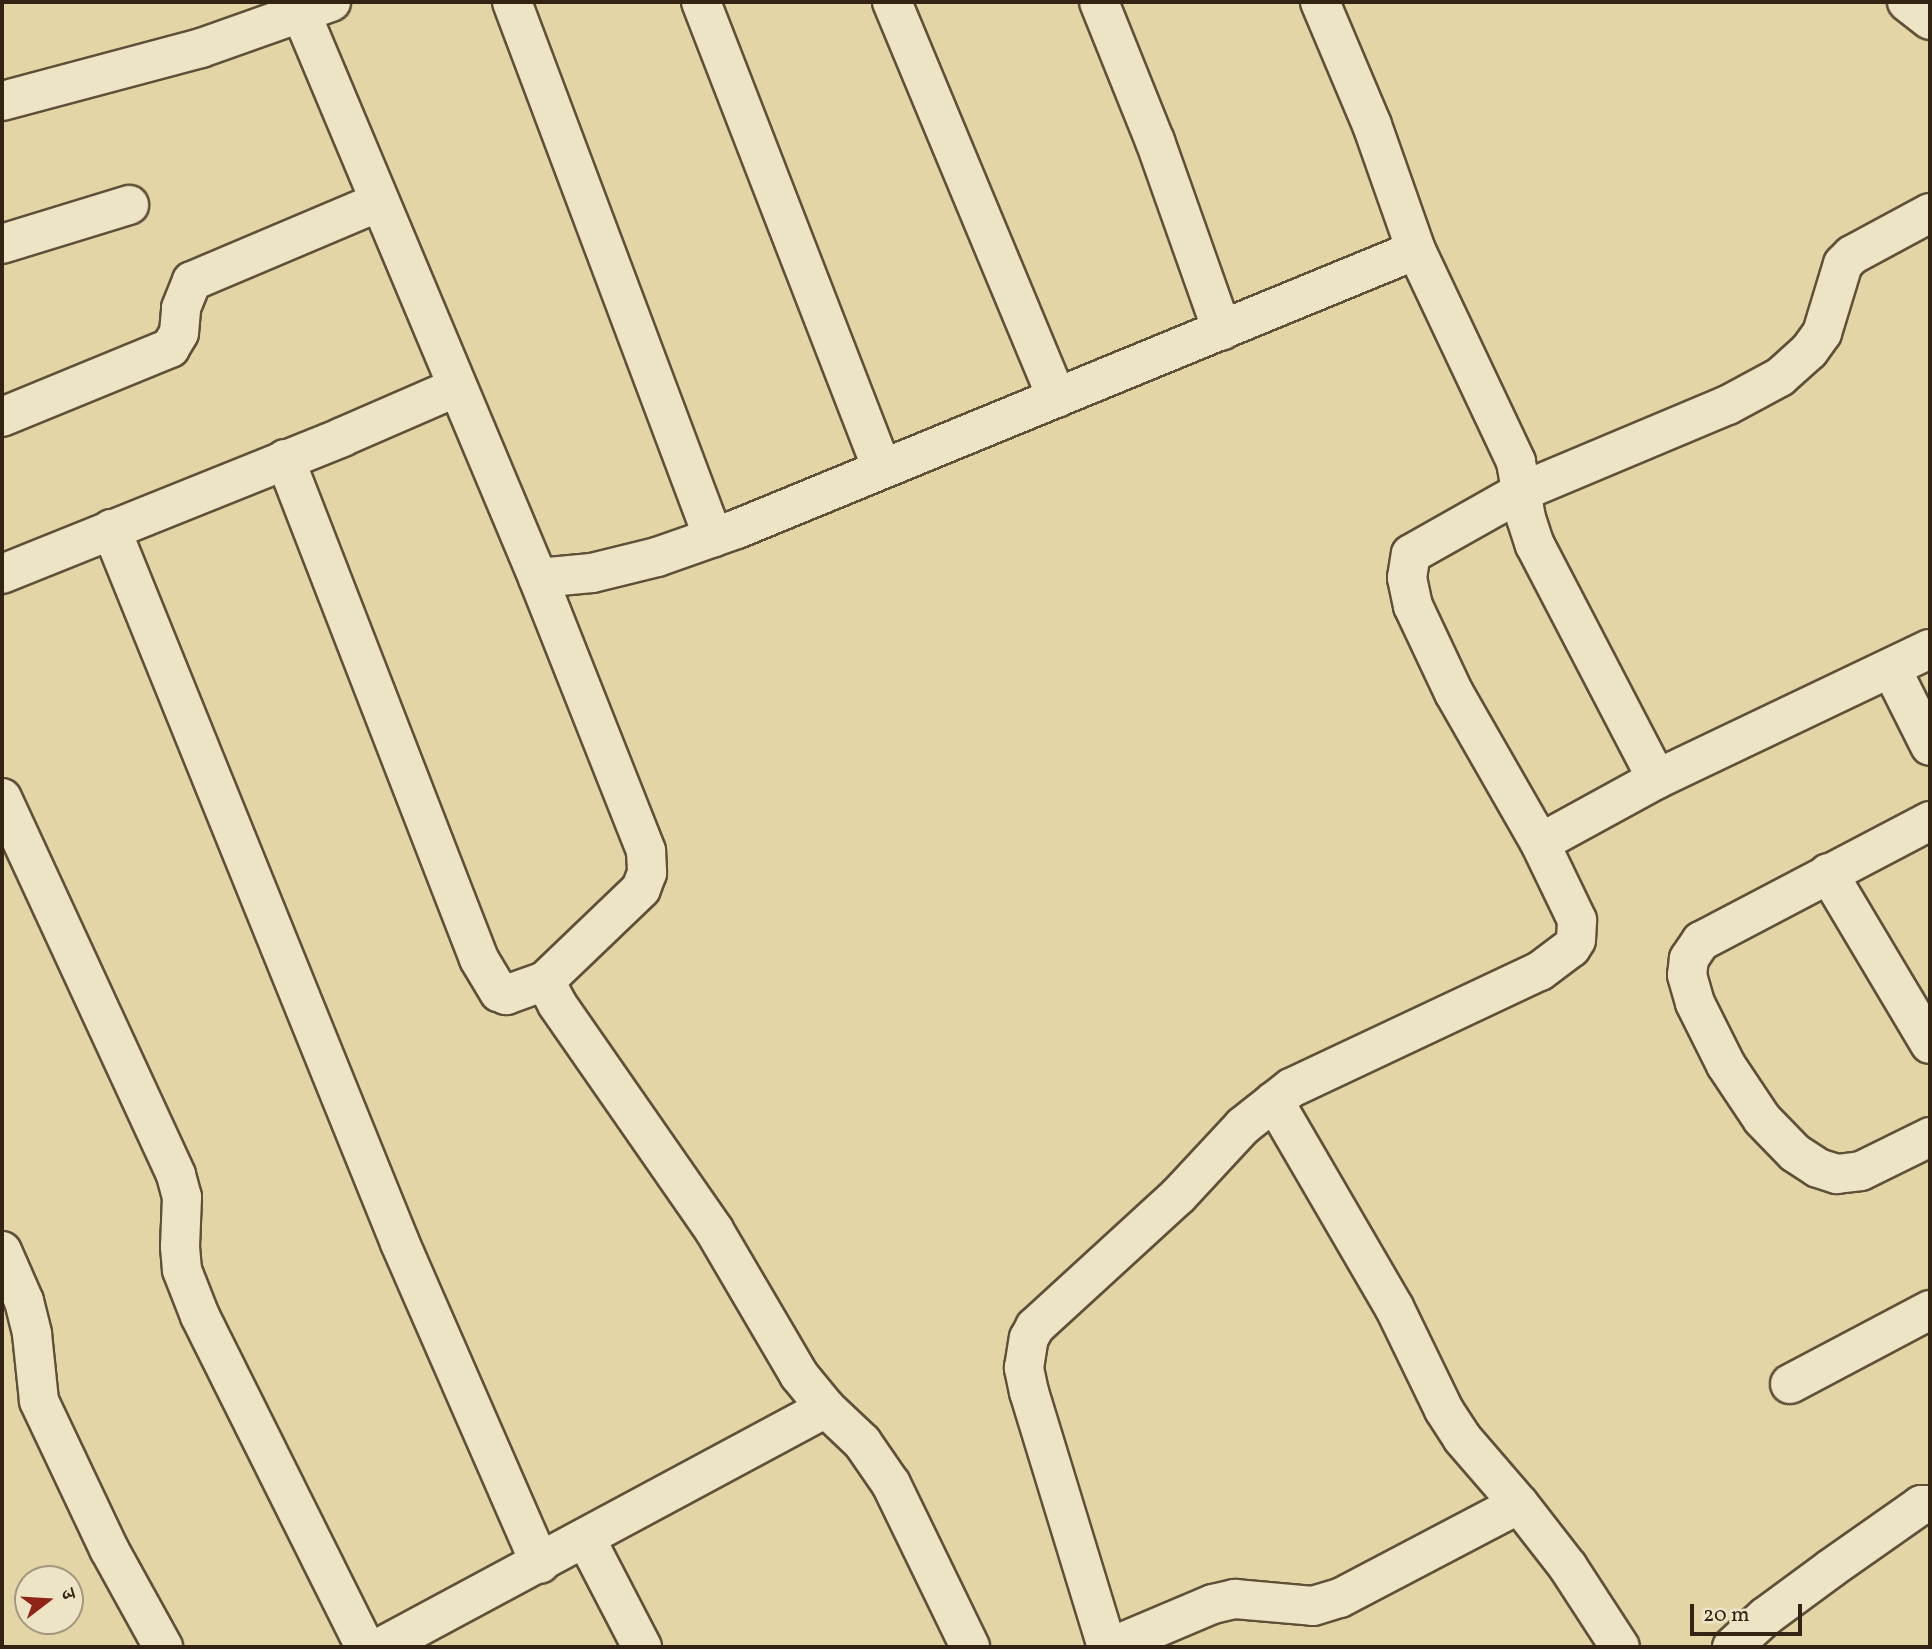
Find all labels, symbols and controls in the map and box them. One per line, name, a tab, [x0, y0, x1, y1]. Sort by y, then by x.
north arrow	[14, 1565, 84, 1635]
text: उ	[53, 1586, 81, 1603]
scale bar	[1694, 1590, 1806, 1634]
text: 20 m	[1703, 1601, 1749, 1630]

